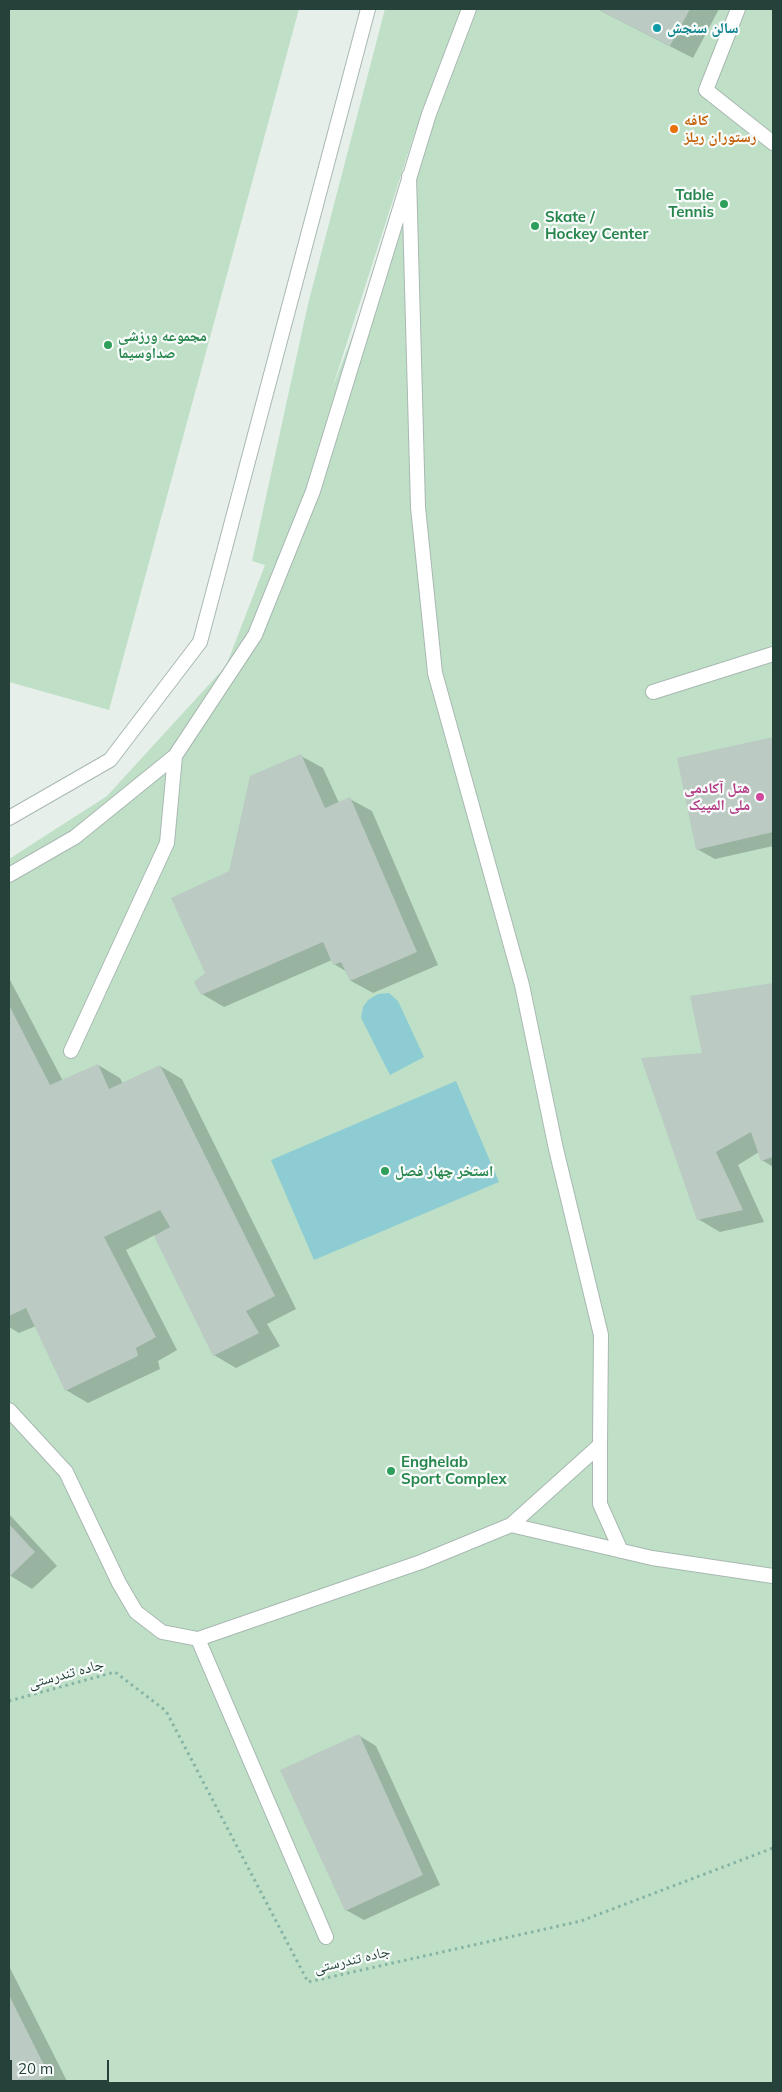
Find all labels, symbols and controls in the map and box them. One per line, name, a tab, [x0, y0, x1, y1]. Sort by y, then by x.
place label: سالن سنجش	[667, 19, 738, 37]
marker: سالن سنجش	[651, 22, 663, 34]
place label: کافه رستوران ریلز	[684, 111, 756, 146]
marker: کافه رستوران ریلز	[668, 123, 680, 135]
place label: Table Tennis	[668, 186, 714, 221]
marker: Table Tennis	[718, 198, 730, 210]
place label: Skate / Hockey Center	[545, 208, 648, 243]
marker: Skate / Hockey Center	[529, 220, 541, 232]
place label: مجموعه ورزشی صداوسیما	[118, 327, 207, 362]
marker: مجموعه ورزشی صداوسیما	[102, 339, 114, 351]
place label: هتل آکادمی ملی المپیک	[684, 779, 750, 814]
marker: هتل آکادمی ملی المپیک	[754, 791, 766, 803]
place label: استخر چهار فصل	[395, 1162, 493, 1180]
marker: استخر چهار فصل	[379, 1165, 391, 1177]
place label: Enghelab Sport Complex	[401, 1453, 507, 1488]
marker: Enghelab Sport Complex	[385, 1465, 397, 1477]
street label: جاده تندرستی	[26, 1655, 106, 1693]
street label: جاده تندرستی	[312, 1943, 392, 1977]
scale bar	[12, 2050, 111, 2082]
text: 20 m	[18, 2059, 53, 2078]

